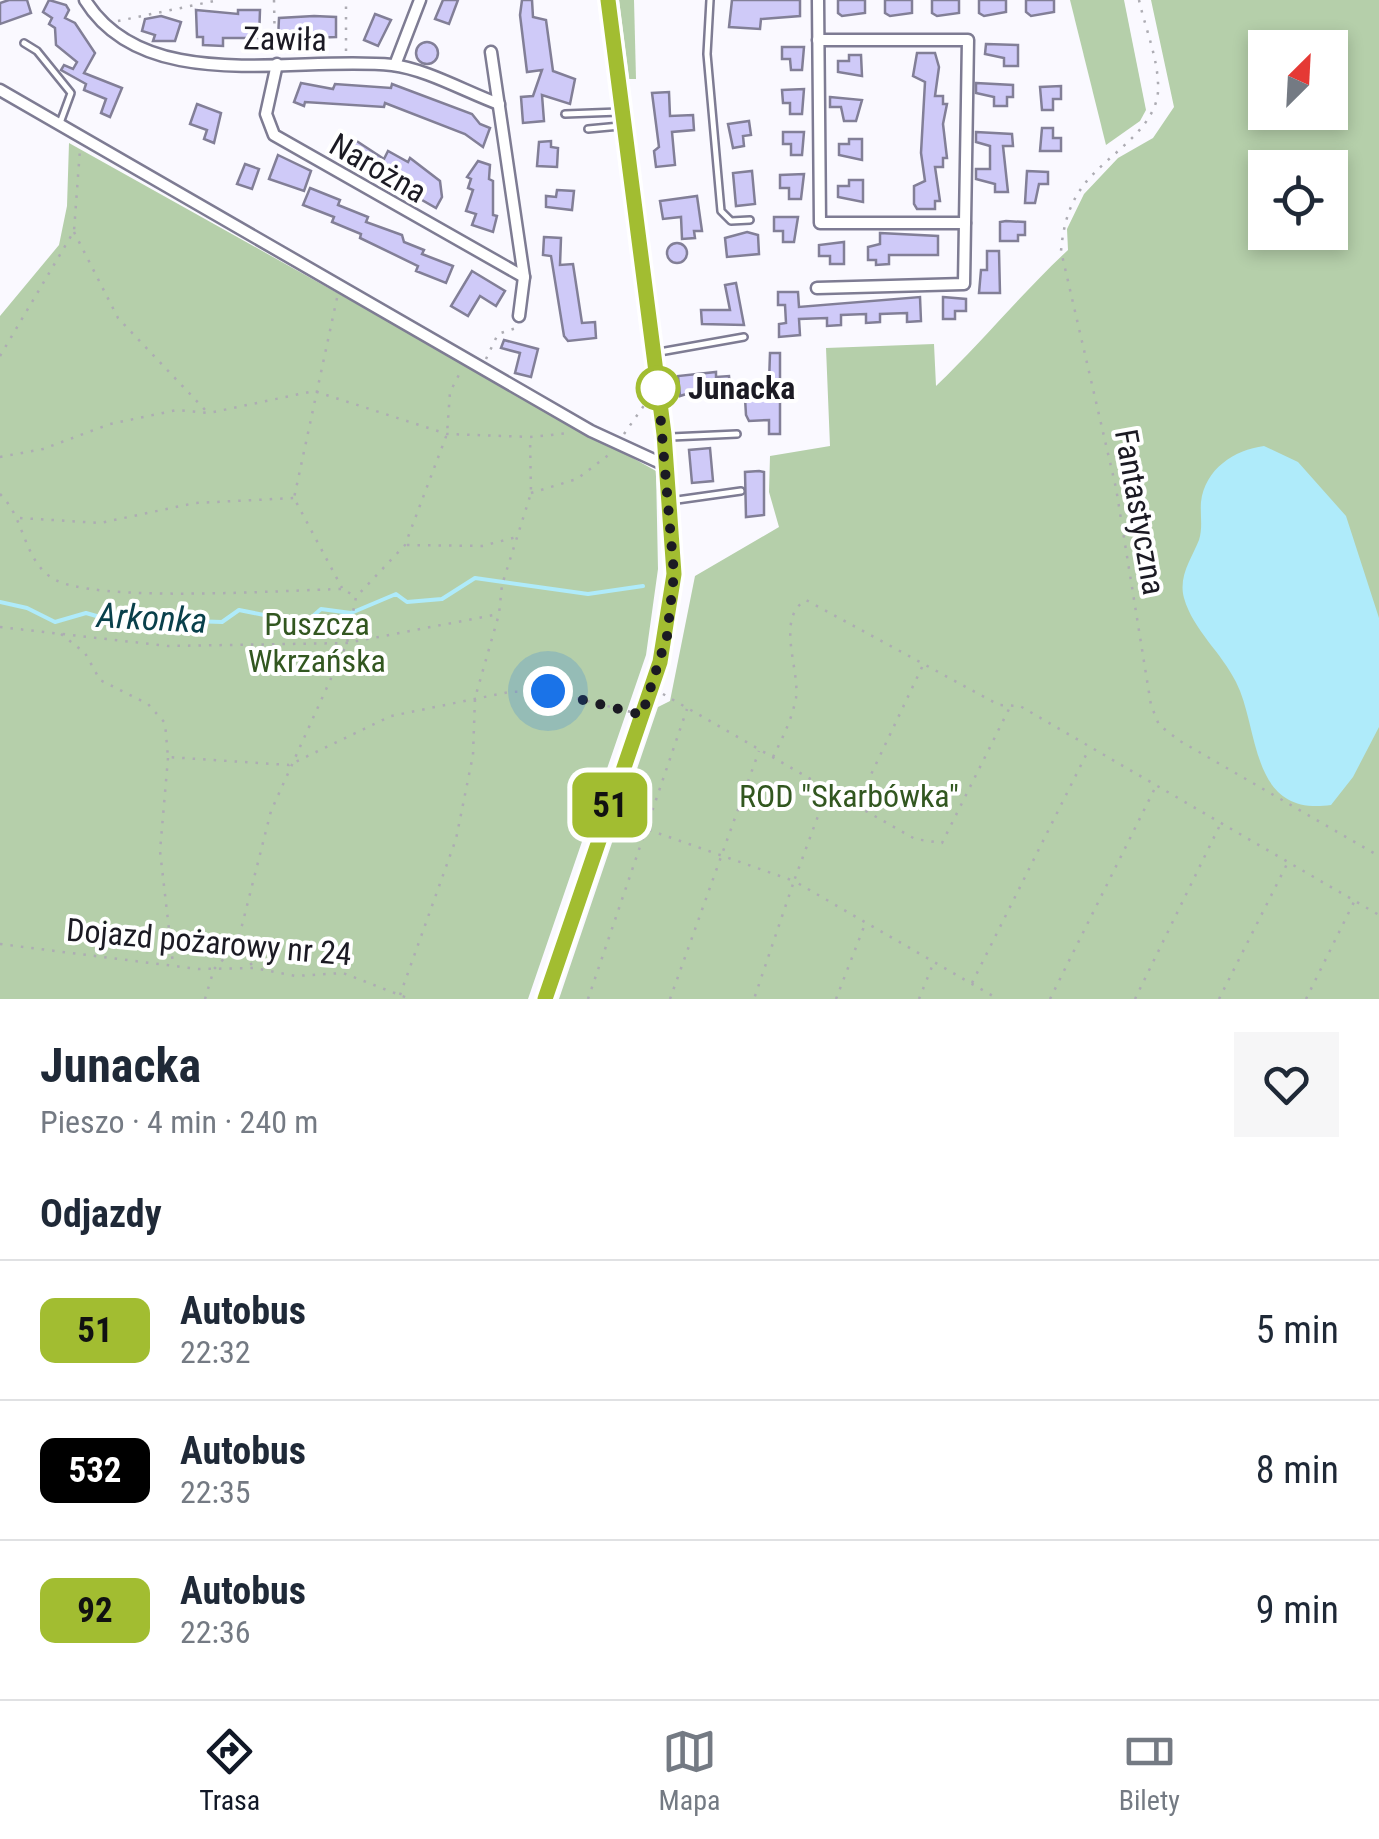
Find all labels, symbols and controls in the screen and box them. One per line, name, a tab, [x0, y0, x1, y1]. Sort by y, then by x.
street label: Zawiła	[243, 19, 327, 59]
north arrow	[1248, 30, 1348, 130]
map controls	[1248, 30, 1348, 250]
street label: Narożna	[323, 125, 433, 211]
button: locate	[1248, 150, 1348, 250]
marker: Junacka	[637, 367, 679, 409]
place label: Junacka	[688, 369, 795, 407]
street label: Fantastyczna	[1107, 426, 1173, 598]
water label: Arkonka	[94, 595, 208, 642]
park label: Puszcza Wkrzańska	[248, 605, 386, 680]
your location	[523, 666, 573, 716]
line badge: 51	[565, 772, 655, 838]
park label: ROD "Skarbówka"	[739, 777, 959, 815]
text: 51	[592, 785, 628, 826]
street label: Dojazd pożarowy nr 24	[65, 911, 353, 973]
button: heart	[1234, 1032, 1339, 1137]
text: Junacka	[40, 1037, 201, 1094]
text: Pieszo · 4 min · 240 m	[40, 1103, 318, 1141]
text: Odjazdy	[40, 1192, 162, 1236]
text: Autobus	[180, 1289, 306, 1333]
text: 5 min	[1256, 1308, 1339, 1352]
text: 51	[77, 1310, 113, 1351]
text: 22:32	[180, 1333, 251, 1371]
text: Autobus	[180, 1429, 306, 1473]
text: 8 min	[1256, 1448, 1339, 1492]
text: 532	[68, 1450, 122, 1491]
text: 22:35	[180, 1473, 251, 1511]
text: Autobus	[180, 1569, 306, 1613]
text: 9 min	[1256, 1588, 1339, 1632]
text: 92	[77, 1590, 113, 1631]
text: 22:36	[180, 1613, 251, 1651]
tab: Trasa	[199, 1724, 260, 1817]
tab: Mapa	[659, 1724, 720, 1817]
tab: Bilety	[1119, 1724, 1180, 1817]

